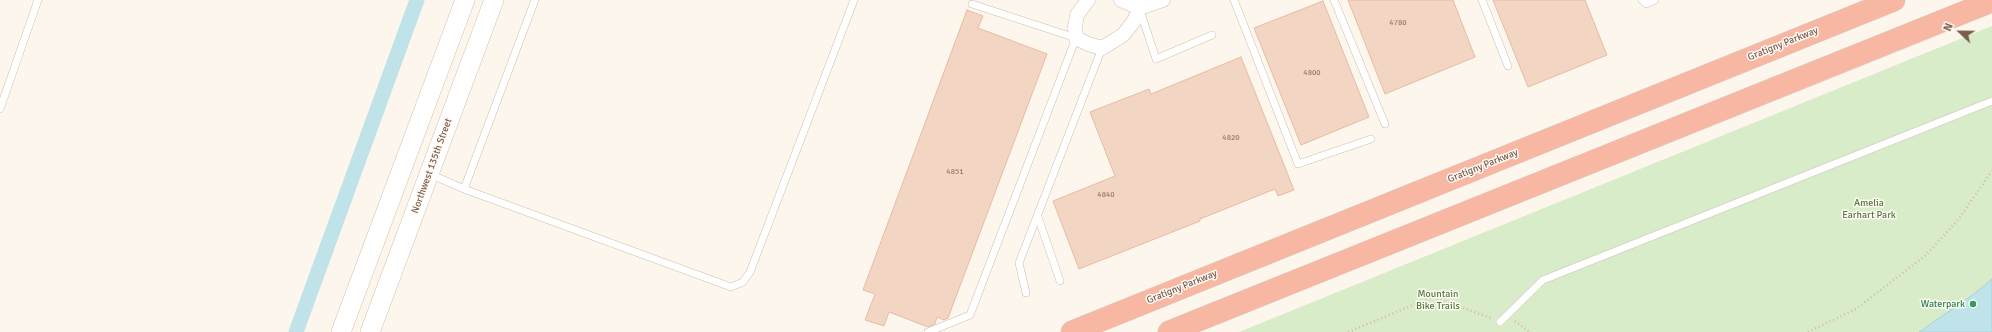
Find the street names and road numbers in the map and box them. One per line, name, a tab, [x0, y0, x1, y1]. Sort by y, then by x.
street label: Gratigny Parkway	[1746, 24, 1820, 64]
street label: Northwest 135th Street	[409, 117, 455, 215]
street label: Gratigny Parkway	[1446, 146, 1520, 186]
street label: Gratigny Parkway	[1145, 267, 1219, 307]

